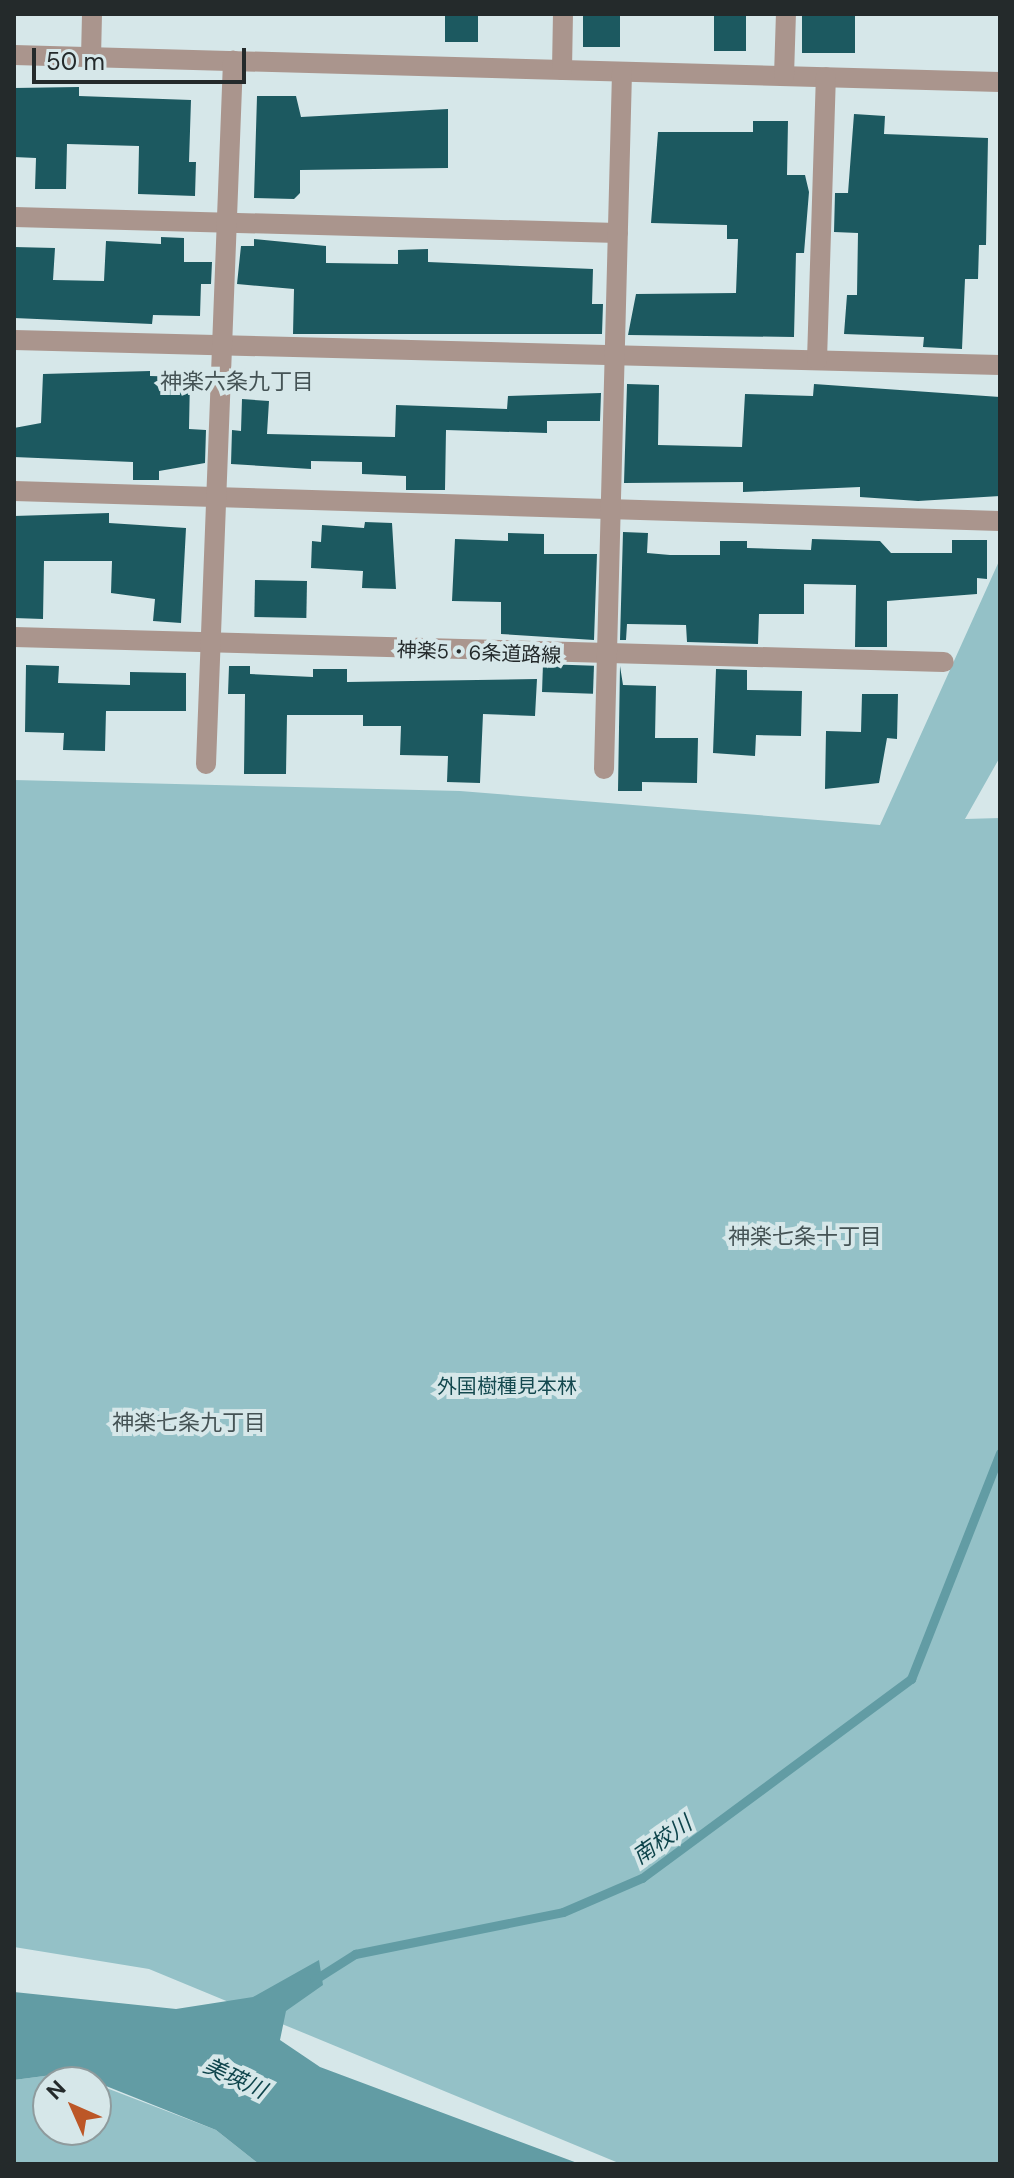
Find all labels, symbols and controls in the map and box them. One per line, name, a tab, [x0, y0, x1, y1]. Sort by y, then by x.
scale bar	[36, 32, 250, 82]
text: 50 m	[46, 46, 105, 77]
district label: 神楽六条九丁目	[160, 369, 314, 395]
street label: 神楽5・6条道路線	[396, 638, 562, 668]
district label: 神楽七条十丁目	[728, 1224, 882, 1250]
park label: 外国樹種見本林	[437, 1374, 577, 1398]
district label: 神楽七条九丁目	[112, 1410, 266, 1436]
water label: 南校川	[627, 1810, 697, 1870]
water label: 美瑛川	[200, 2052, 270, 2104]
north arrow	[32, 2066, 112, 2146]
text: N	[40, 2074, 72, 2106]

